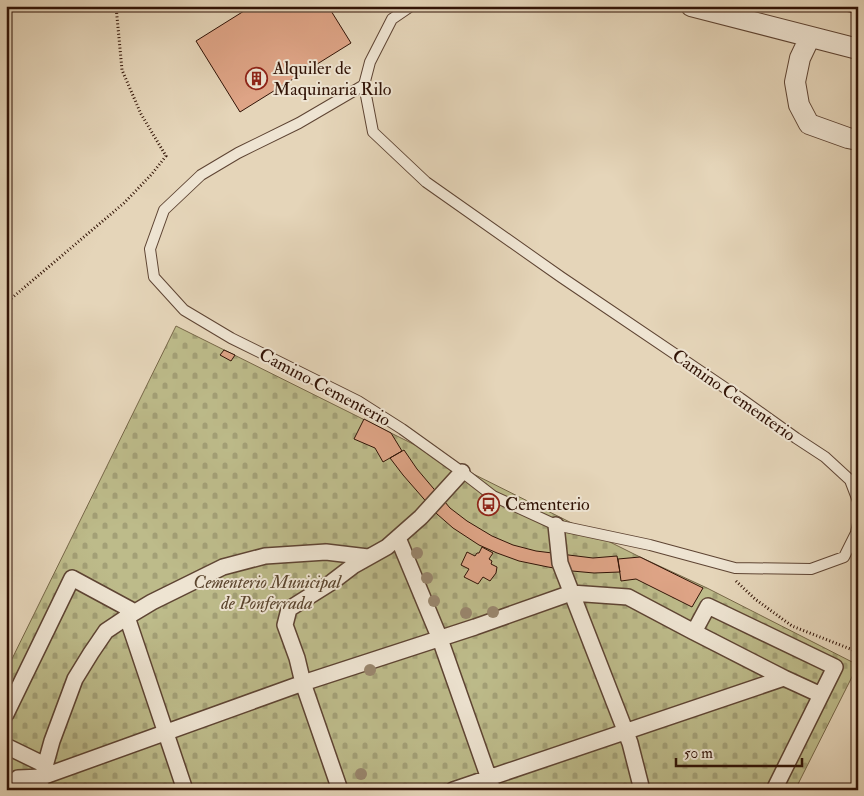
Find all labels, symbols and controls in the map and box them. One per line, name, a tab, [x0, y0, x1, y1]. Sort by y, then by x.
place label: Alquiler de Maquinaria Rilo	[272, 57, 392, 101]
building icon: Alquiler de Maquinaria Rilo	[245, 66, 269, 90]
street label: Camino Cementerio	[255, 343, 395, 432]
street label: Camino Cementerio	[667, 344, 800, 447]
bus stop icon: Cementerio	[477, 492, 501, 516]
place label: Cementerio	[505, 493, 590, 516]
park label: Cementerio Municipal de Ponferrada	[193, 571, 342, 615]
scale bar	[676, 736, 803, 768]
text: 50 m	[684, 744, 713, 763]

